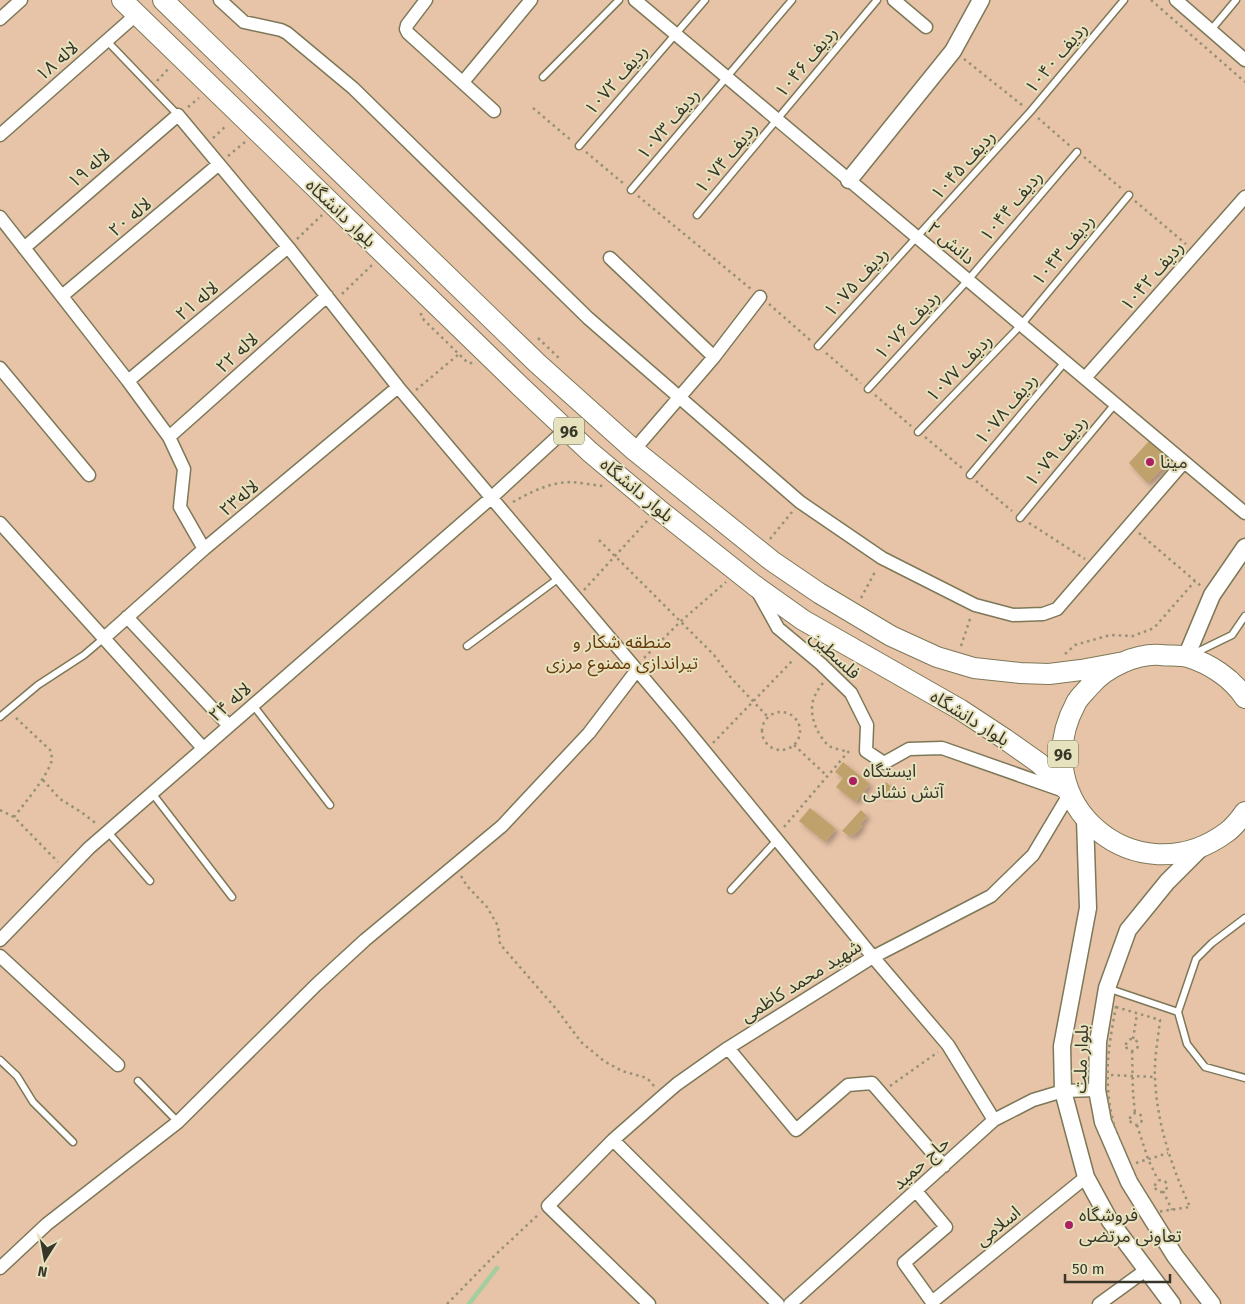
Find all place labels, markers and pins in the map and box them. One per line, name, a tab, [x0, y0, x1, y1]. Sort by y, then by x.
place label: مینا	[1160, 451, 1188, 473]
marker: مینا	[1144, 456, 1156, 468]
place label: ایستگاه آتش نشانی	[863, 760, 944, 803]
marker: ایستگاه آتش نشانی	[847, 775, 859, 787]
place label: فروشگاه تعاونی مرتضی	[1079, 1204, 1182, 1247]
marker: فروشگاه تعاونی مرتضی	[1063, 1219, 1075, 1231]

